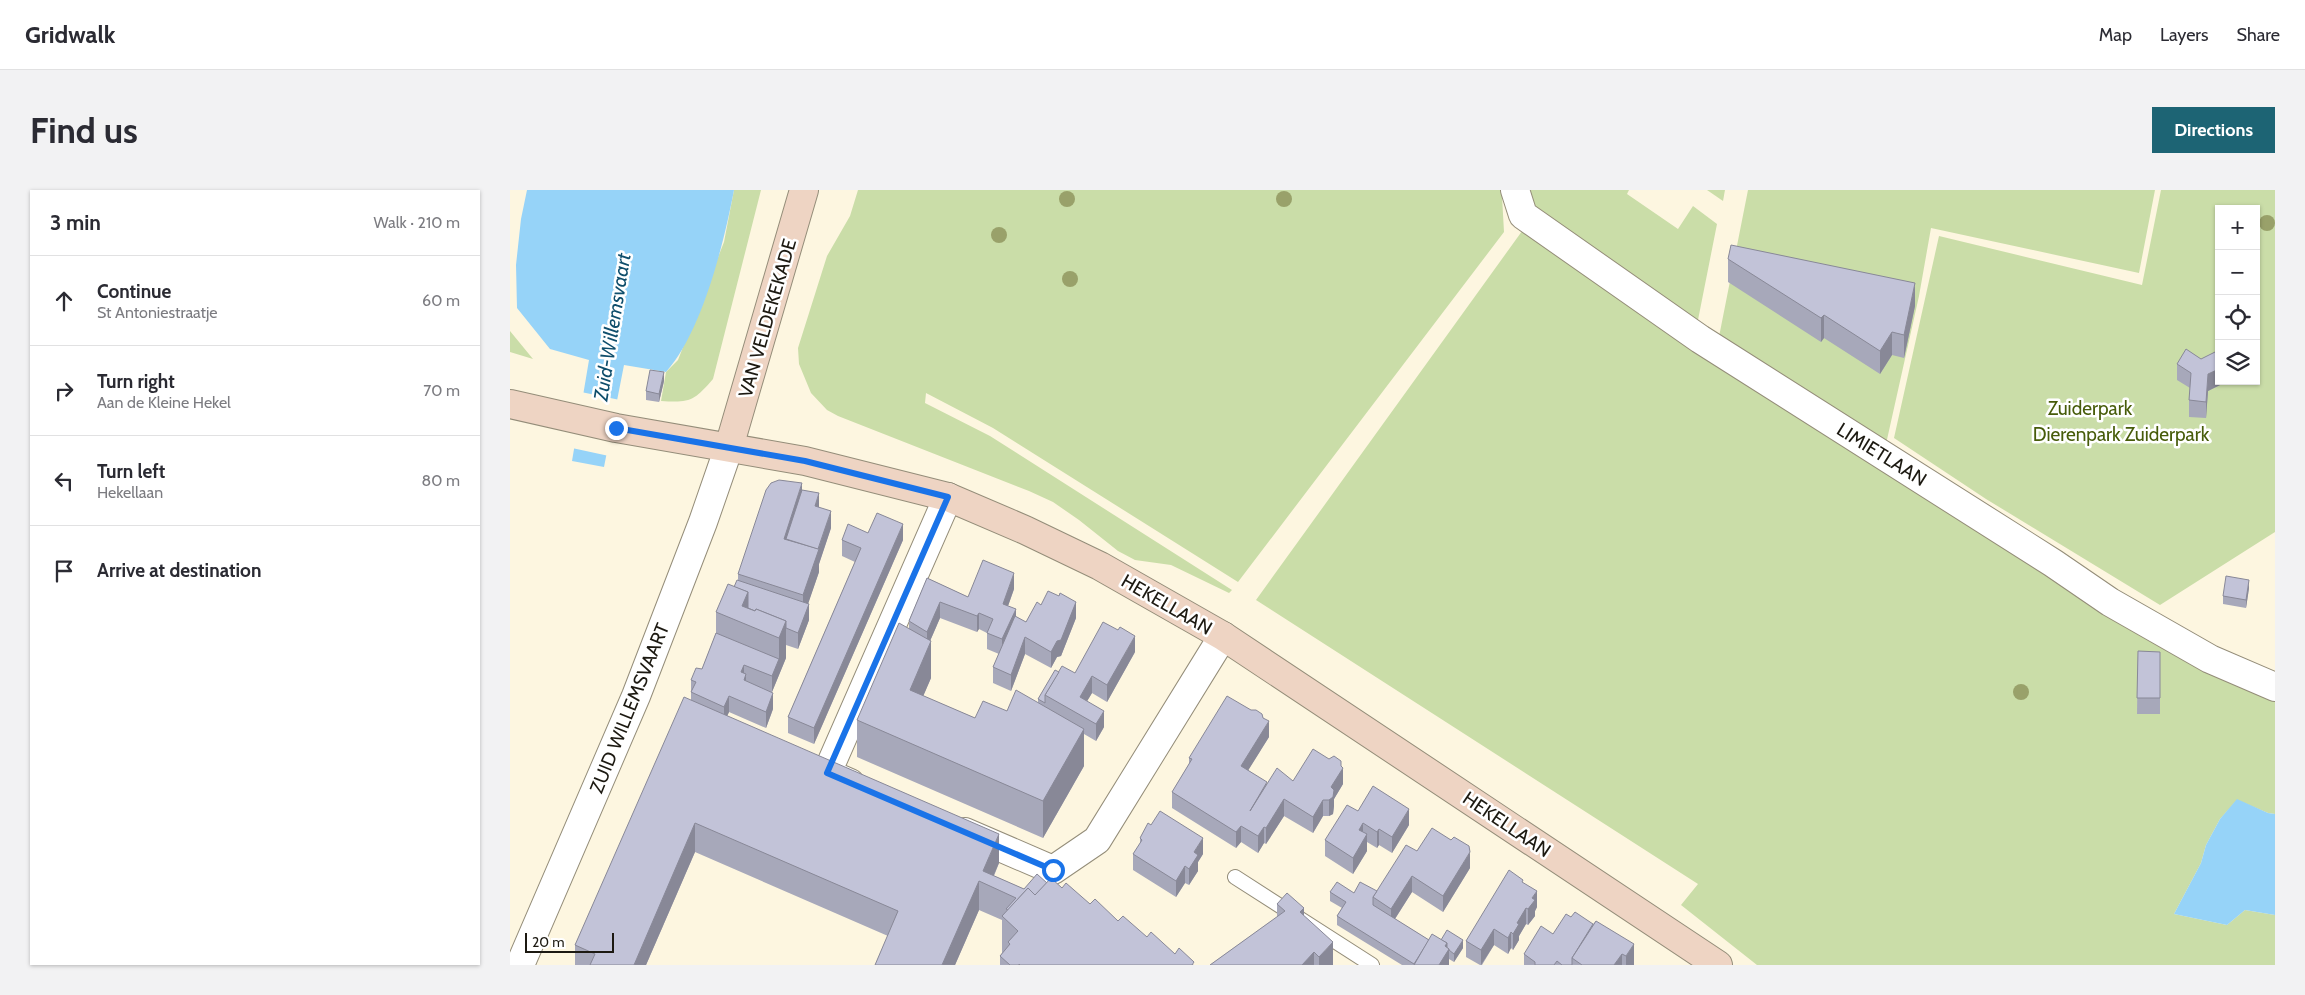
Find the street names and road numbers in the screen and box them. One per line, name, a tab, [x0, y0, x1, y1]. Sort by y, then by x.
street label: VAN VELDEKEKADE	[734, 236, 801, 400]
street label: LIMIETLAAN	[1833, 418, 1931, 491]
street label: HEKELLAAN	[1117, 569, 1216, 640]
street label: ZUID WILLEMSVAART	[585, 620, 674, 797]
street label: HEKELLAAN	[1458, 787, 1555, 862]

